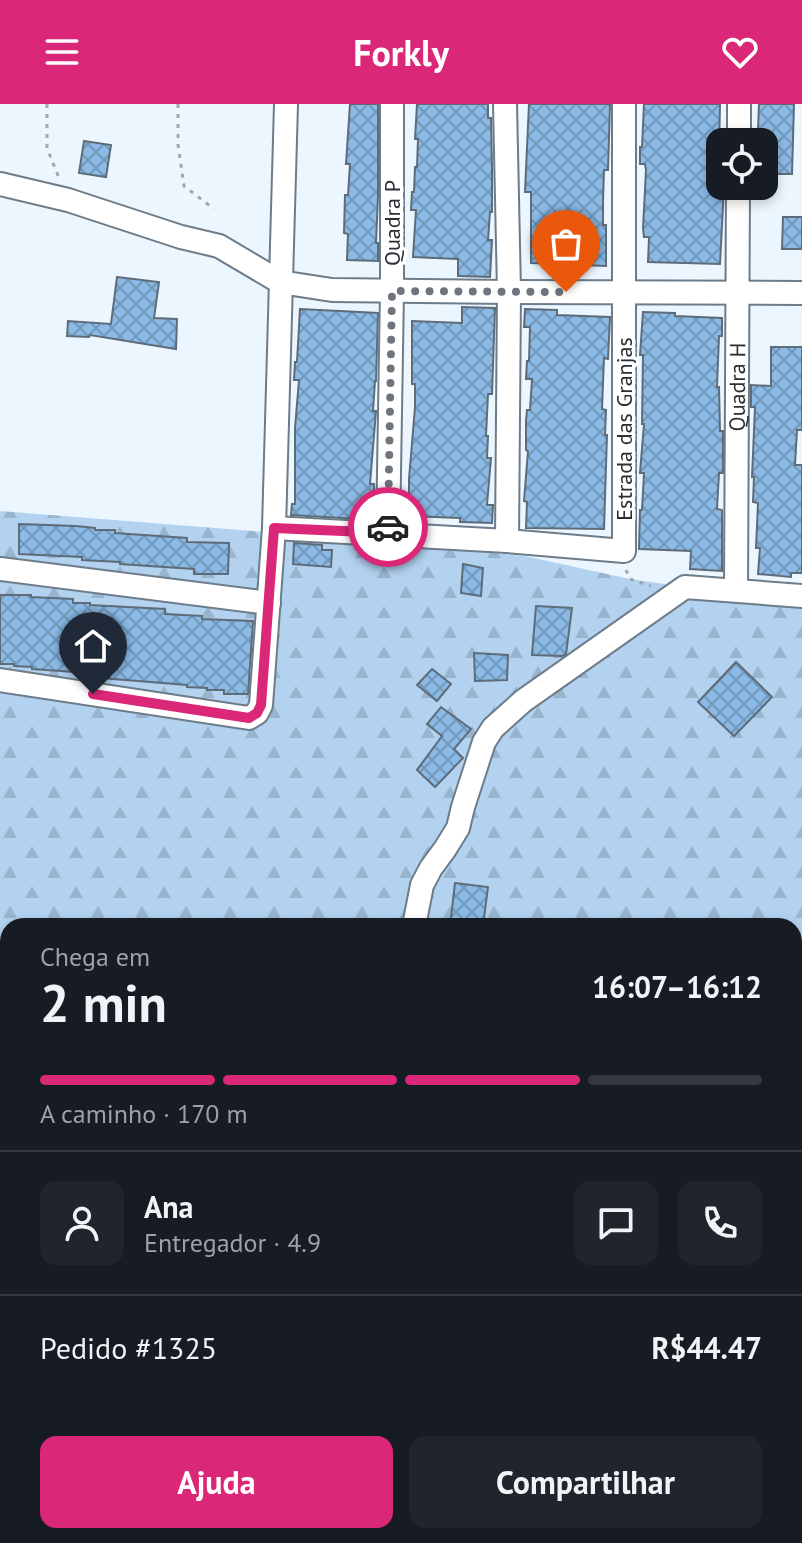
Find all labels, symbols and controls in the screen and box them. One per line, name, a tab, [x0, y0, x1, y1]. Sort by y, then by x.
text: Forkly	[353, 29, 449, 76]
icon: menu	[40, 30, 84, 74]
icon: heart	[718, 30, 762, 74]
map controls	[706, 128, 778, 200]
button: locate	[706, 128, 778, 200]
street label: Quadra P	[378, 180, 406, 266]
pin	[532, 210, 600, 292]
icon: bag	[544, 222, 588, 266]
street label: Estrada das Granjas	[610, 337, 638, 521]
street label: Quadra H	[723, 343, 751, 431]
courier	[348, 487, 428, 567]
icon: car	[366, 505, 410, 549]
pin	[59, 612, 127, 694]
icon: home	[71, 624, 115, 668]
text: Chega em	[40, 940, 150, 973]
text: 16:07–16:12	[592, 967, 762, 1006]
text: 2 min	[40, 969, 167, 1036]
text: A caminho · 170 m	[40, 1097, 248, 1130]
button: person	[40, 1181, 124, 1265]
button: chat	[574, 1181, 658, 1265]
button: phone	[678, 1181, 762, 1265]
text: Ana	[144, 1187, 193, 1226]
text: Entregador · 4.9	[144, 1226, 321, 1259]
text: Pedido #1325	[40, 1328, 217, 1367]
text: R$44.47	[652, 1328, 762, 1367]
button: Ajuda	[40, 1436, 393, 1528]
button: Compartilhar	[409, 1436, 762, 1528]

